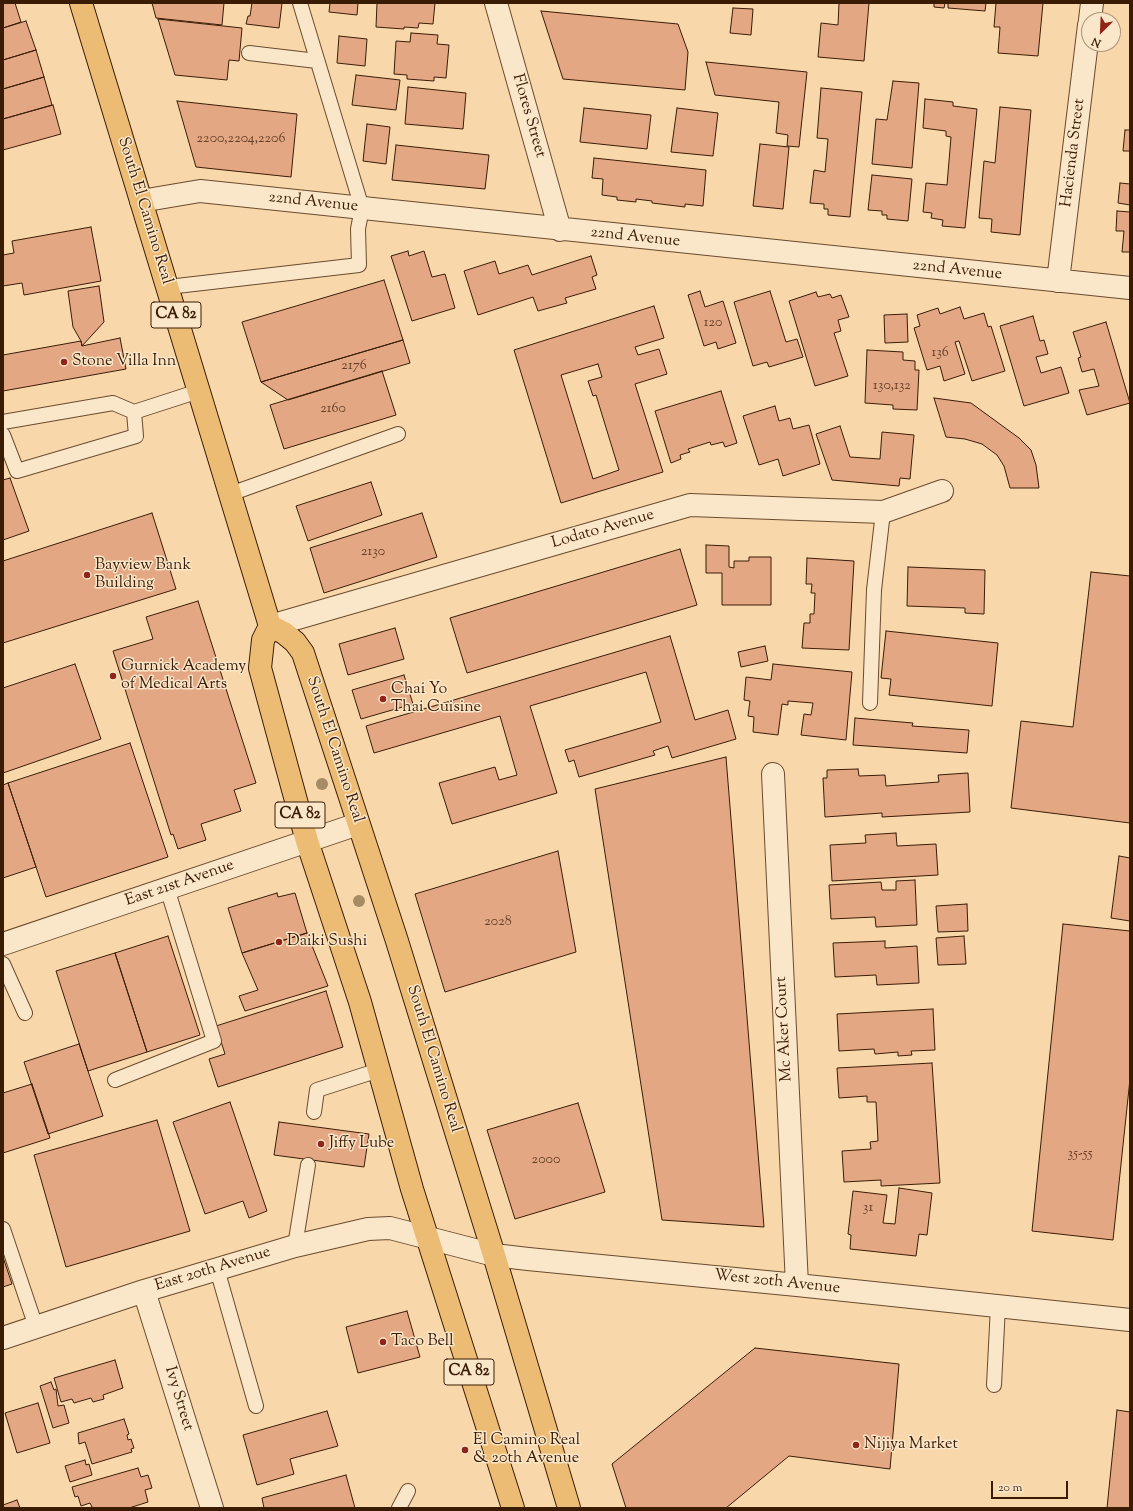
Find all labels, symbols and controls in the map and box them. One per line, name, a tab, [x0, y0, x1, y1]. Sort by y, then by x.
north arrow	[1081, 12, 1121, 52]
text: N	[1089, 33, 1104, 51]
street label: Flores Street	[507, 72, 549, 160]
street label: Hacienda Street	[1058, 98, 1090, 208]
house number: 2200,2204,2206	[197, 132, 285, 148]
street label: South El Camino Real	[112, 135, 176, 287]
street label: 22nd Avenue	[267, 189, 359, 217]
street label: 22nd Avenue	[589, 224, 681, 252]
street label: 22nd Avenue	[911, 257, 1003, 285]
road number: CA 82	[151, 302, 201, 328]
house number: 120	[704, 316, 722, 332]
house number: 136	[931, 346, 949, 362]
place label: Stone Villa Inn	[72, 352, 176, 372]
marker: Stone Villa Inn	[59, 357, 69, 367]
house number: 2176	[341, 359, 367, 375]
house number: 130,132	[873, 379, 911, 395]
house number: 2160	[320, 402, 346, 418]
street label: Lodato Avenue	[550, 506, 656, 554]
house number: 2130	[361, 545, 385, 561]
place label: Bayview Bank Building	[95, 556, 191, 594]
marker: Bayview Bank Building	[82, 570, 92, 580]
place label: Gurnick Academy of Medical Arts	[121, 657, 246, 695]
marker: Gurnick Academy of Medical Arts	[108, 671, 118, 681]
street label: South El Camino Real	[301, 674, 367, 826]
place label: Chai Yo Thai Cuisine	[391, 680, 481, 718]
marker: Chai Yo Thai Cuisine	[378, 694, 388, 704]
road number: CA 82	[275, 802, 325, 828]
street label: East 21st Avenue	[123, 856, 237, 912]
house number: 2028	[484, 915, 512, 931]
place label: Daiki Sushi	[287, 932, 367, 952]
marker: Daiki Sushi	[274, 937, 284, 947]
street label: Mc Aker Court	[773, 976, 797, 1082]
street label: South El Camino Real	[401, 983, 465, 1135]
place label: Jiffy Lube	[329, 1134, 394, 1154]
marker: Jiffy Lube	[316, 1139, 326, 1149]
house number: 35-55	[1068, 1147, 1092, 1163]
house number: 2000	[532, 1153, 560, 1169]
house number: 31	[863, 1201, 873, 1217]
street label: East 20th Avenue	[153, 1243, 273, 1297]
street label: West 20th Avenue	[713, 1267, 841, 1299]
place label: Taco Bell	[391, 1332, 454, 1352]
marker: Taco Bell	[378, 1337, 388, 1347]
road number: CA 82	[444, 1359, 494, 1385]
street label: Ivy Street	[159, 1364, 197, 1434]
place label: El Camino Real & 20th Avenue	[473, 1431, 580, 1469]
place label: Nijiya Market	[864, 1435, 958, 1455]
marker: Nijiya Market	[851, 1440, 861, 1450]
marker: El Camino Real & 20th Avenue	[460, 1445, 470, 1455]
scale bar	[993, 1473, 1070, 1499]
text: 20 m	[998, 1479, 1022, 1497]

